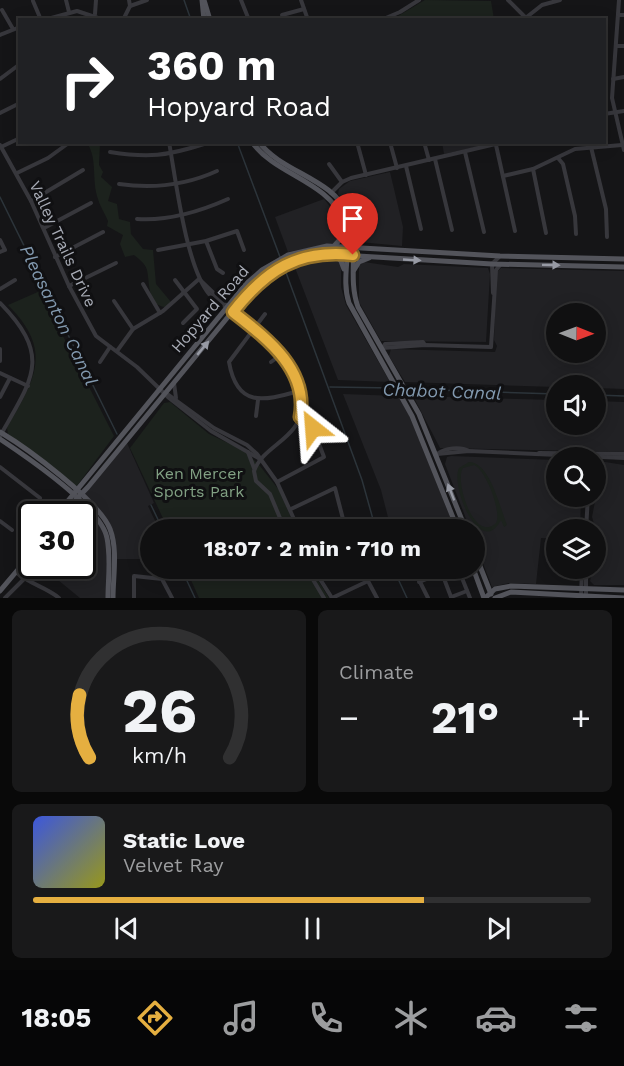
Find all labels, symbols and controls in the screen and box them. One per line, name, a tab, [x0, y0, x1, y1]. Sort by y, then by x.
text: 360 m	[147, 41, 276, 90]
icon: right	[48, 42, 126, 120]
text: Hopyard Road	[147, 91, 331, 123]
street label: Valley Trails Drive	[25, 178, 101, 310]
pin	[327, 193, 378, 255]
icon: arrive	[336, 202, 369, 235]
water label: Pleasanton Canal	[16, 241, 102, 389]
one-way arrow	[402, 256, 421, 265]
one-way arrow	[541, 260, 560, 270]
street label: Hopyard Road	[167, 262, 253, 356]
north arrow	[546, 303, 606, 363]
map controls	[546, 303, 606, 579]
one-way arrow	[196, 341, 209, 356]
button: sound	[546, 375, 606, 435]
water label: Chabot Canal	[382, 378, 502, 404]
position arrow	[281, 396, 345, 460]
button: search	[546, 447, 606, 507]
park label: Ken Mercer Sports Park	[154, 464, 244, 501]
one-way arrow	[446, 483, 456, 501]
speed limit sign: 30	[18, 501, 96, 579]
button: layers	[546, 519, 606, 579]
text: 18:07 · 2 min · 710 m	[204, 536, 421, 561]
text: Climate	[339, 660, 414, 684]
text: 26	[121, 674, 197, 747]
text: 21°	[431, 691, 499, 744]
text: −	[339, 698, 359, 737]
text: +	[571, 698, 591, 737]
text: km/h	[131, 743, 187, 768]
text: Static Love	[123, 828, 245, 853]
text: Velvet Ray	[123, 853, 224, 877]
icon: previous	[110, 912, 143, 945]
icon: pause	[296, 912, 329, 945]
icon: next	[482, 912, 515, 945]
icon: directions	[134, 997, 176, 1039]
icon: music	[220, 997, 262, 1039]
icon: phone	[305, 997, 347, 1039]
icon: climate	[390, 997, 432, 1039]
icon: car	[475, 997, 517, 1039]
icon: filters	[560, 997, 602, 1039]
text: 18:05	[22, 1002, 91, 1034]

